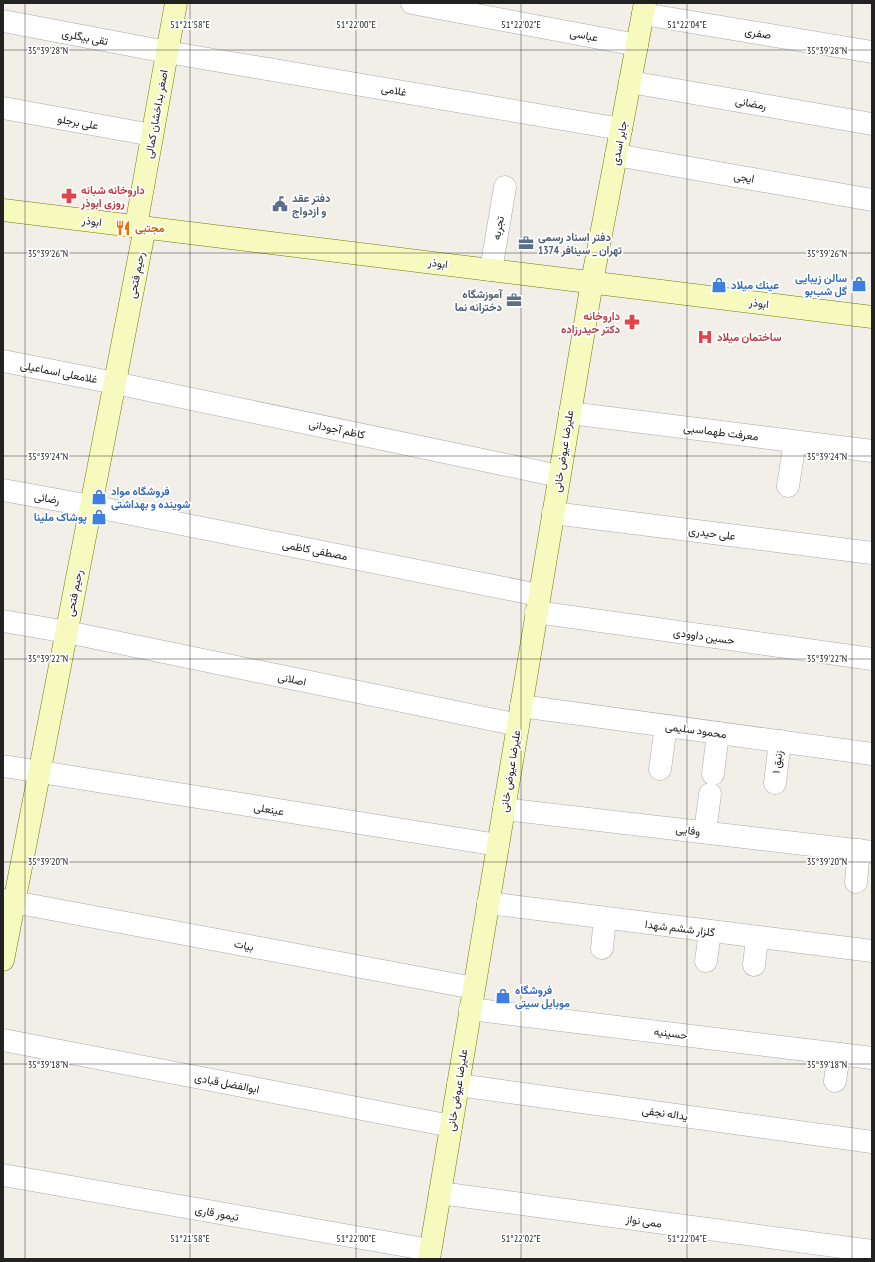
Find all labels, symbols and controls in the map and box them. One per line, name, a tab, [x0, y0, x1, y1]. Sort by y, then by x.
text: 51°21'58"E	[170, 18, 210, 31]
text: 51°22'00"E	[336, 18, 376, 31]
text: 51°22'02"E	[501, 18, 541, 31]
text: 51°22'04"E	[667, 18, 707, 31]
street label: صفری	[744, 24, 772, 42]
street label: عباسی	[569, 25, 599, 45]
street label: تقی بیگلری	[61, 26, 110, 48]
text: 35°39'28"N	[28, 44, 68, 57]
text: 35°39'28"N	[807, 44, 847, 57]
street label: اصغر بداخشان کمالی	[141, 68, 171, 160]
street label: غلامی	[380, 81, 408, 99]
street label: رمضانی	[734, 93, 768, 113]
street label: علی برجلو	[57, 112, 100, 133]
street label: جابر اسدی	[608, 120, 630, 166]
street label: ایجی	[733, 168, 755, 186]
place label: داروخانه شبانه روزی ابوذر	[80, 183, 145, 210]
pharmacy icon: داروخانه شبانه روزی ابوذر	[60, 187, 78, 205]
place label: دفتر عقد و ازدواج	[292, 191, 331, 219]
public building icon: دفتر عقد و ازدواج	[271, 195, 289, 213]
street label: ابوذر	[80, 213, 103, 229]
street label: تجربه	[489, 214, 507, 241]
restaurant icon: مجتبی	[114, 219, 132, 237]
place label: مجتبی	[135, 221, 165, 235]
place label: دفتر اسناد رسمی 1374 تهران _ سینافر	[538, 230, 623, 257]
office icon: دفتر اسناد رسمی 1374 تهران _ سینافر	[517, 234, 535, 252]
text: 35°39'26"N	[28, 247, 68, 260]
text: 35°39'26"N	[807, 247, 847, 260]
street label: رحیم فتحی	[125, 250, 148, 300]
street label: ابوذر	[426, 255, 449, 271]
place label: سالن زیبایی گل شب‌بو	[795, 271, 847, 298]
shop icon: سالن زیبایی گل شب‌بو	[850, 275, 868, 293]
shop icon: عينك ميلاد	[710, 276, 728, 294]
place label: عينك ميلاد	[731, 278, 779, 292]
place label: آموزشگاه دخترانه نما	[455, 287, 503, 314]
office icon: آموزشگاه دخترانه نما	[505, 291, 523, 309]
street label: ابوذر	[747, 295, 770, 311]
place label: داروخانه دکتر حیدرزاده	[561, 309, 621, 336]
pharmacy icon: داروخانه دکتر حیدرزاده	[623, 313, 641, 331]
hospital icon: ساختمان میلاد	[696, 328, 714, 346]
place label: ساختمان میلاد	[717, 330, 782, 344]
street label: غلامعلی اسماعیلی	[19, 358, 99, 386]
street label: علیرضا عیوض خانی	[550, 409, 576, 493]
street label: کاظم آجودانی	[307, 416, 367, 443]
street label: معرفت طهماسبی	[683, 420, 760, 444]
text: 35°39'24"N	[28, 450, 68, 463]
text: 35°39'24"N	[807, 450, 847, 463]
place label: فروشگاه مواد شوینده و بهداشتی	[111, 484, 191, 511]
shop icon: فروشگاه مواد شوینده و بهداشتی	[90, 488, 108, 506]
street label: رضائی	[33, 489, 61, 507]
shop icon: پوشاک ملینا	[90, 508, 108, 526]
place label: پوشاک ملینا	[34, 510, 87, 525]
street label: علی حیدری	[688, 523, 737, 543]
street label: مصطفی کاظمی	[281, 537, 349, 563]
street label: رحیم فتحی	[63, 568, 86, 618]
street label: حسین داوودی	[672, 625, 736, 647]
text: 35°39'22"N	[28, 652, 68, 665]
text: 35°39'22"N	[807, 652, 847, 665]
street label: اصلانی	[277, 669, 307, 689]
street label: محمود سلیمی	[664, 719, 728, 741]
street label: علیرضا عیوض خانی	[497, 729, 523, 813]
street label: زنبق ۱	[769, 749, 785, 774]
street label: عینعلی	[253, 800, 285, 818]
street label: وفایی	[675, 822, 701, 838]
text: 35°39'20"N	[28, 855, 68, 868]
text: 35°39'20"N	[807, 855, 847, 868]
street label: گلزار ششم شهدا	[644, 917, 716, 940]
street label: بیات	[233, 936, 255, 954]
place label: فروشگاه موبایل سیتی	[515, 983, 570, 1010]
shop icon: فروشگاه موبایل سیتی	[494, 987, 512, 1005]
street label: حسینیه	[653, 1024, 689, 1042]
street label: علیرضا عیوض خانی	[444, 1048, 470, 1132]
text: 35°39'18"N	[28, 1058, 68, 1071]
text: 35°39'18"N	[807, 1058, 847, 1071]
street label: ابوالفضل قبادی	[193, 1070, 261, 1096]
street label: یداله نجفی	[641, 1103, 689, 1123]
street label: تیمور قاری	[194, 1202, 241, 1224]
street label: ممی نواز	[624, 1211, 663, 1230]
text: 51°21'58"E	[170, 1232, 210, 1245]
text: 51°22'00"E	[336, 1232, 376, 1245]
text: 51°22'02"E	[501, 1232, 541, 1245]
text: 51°22'04"E	[667, 1232, 707, 1245]

